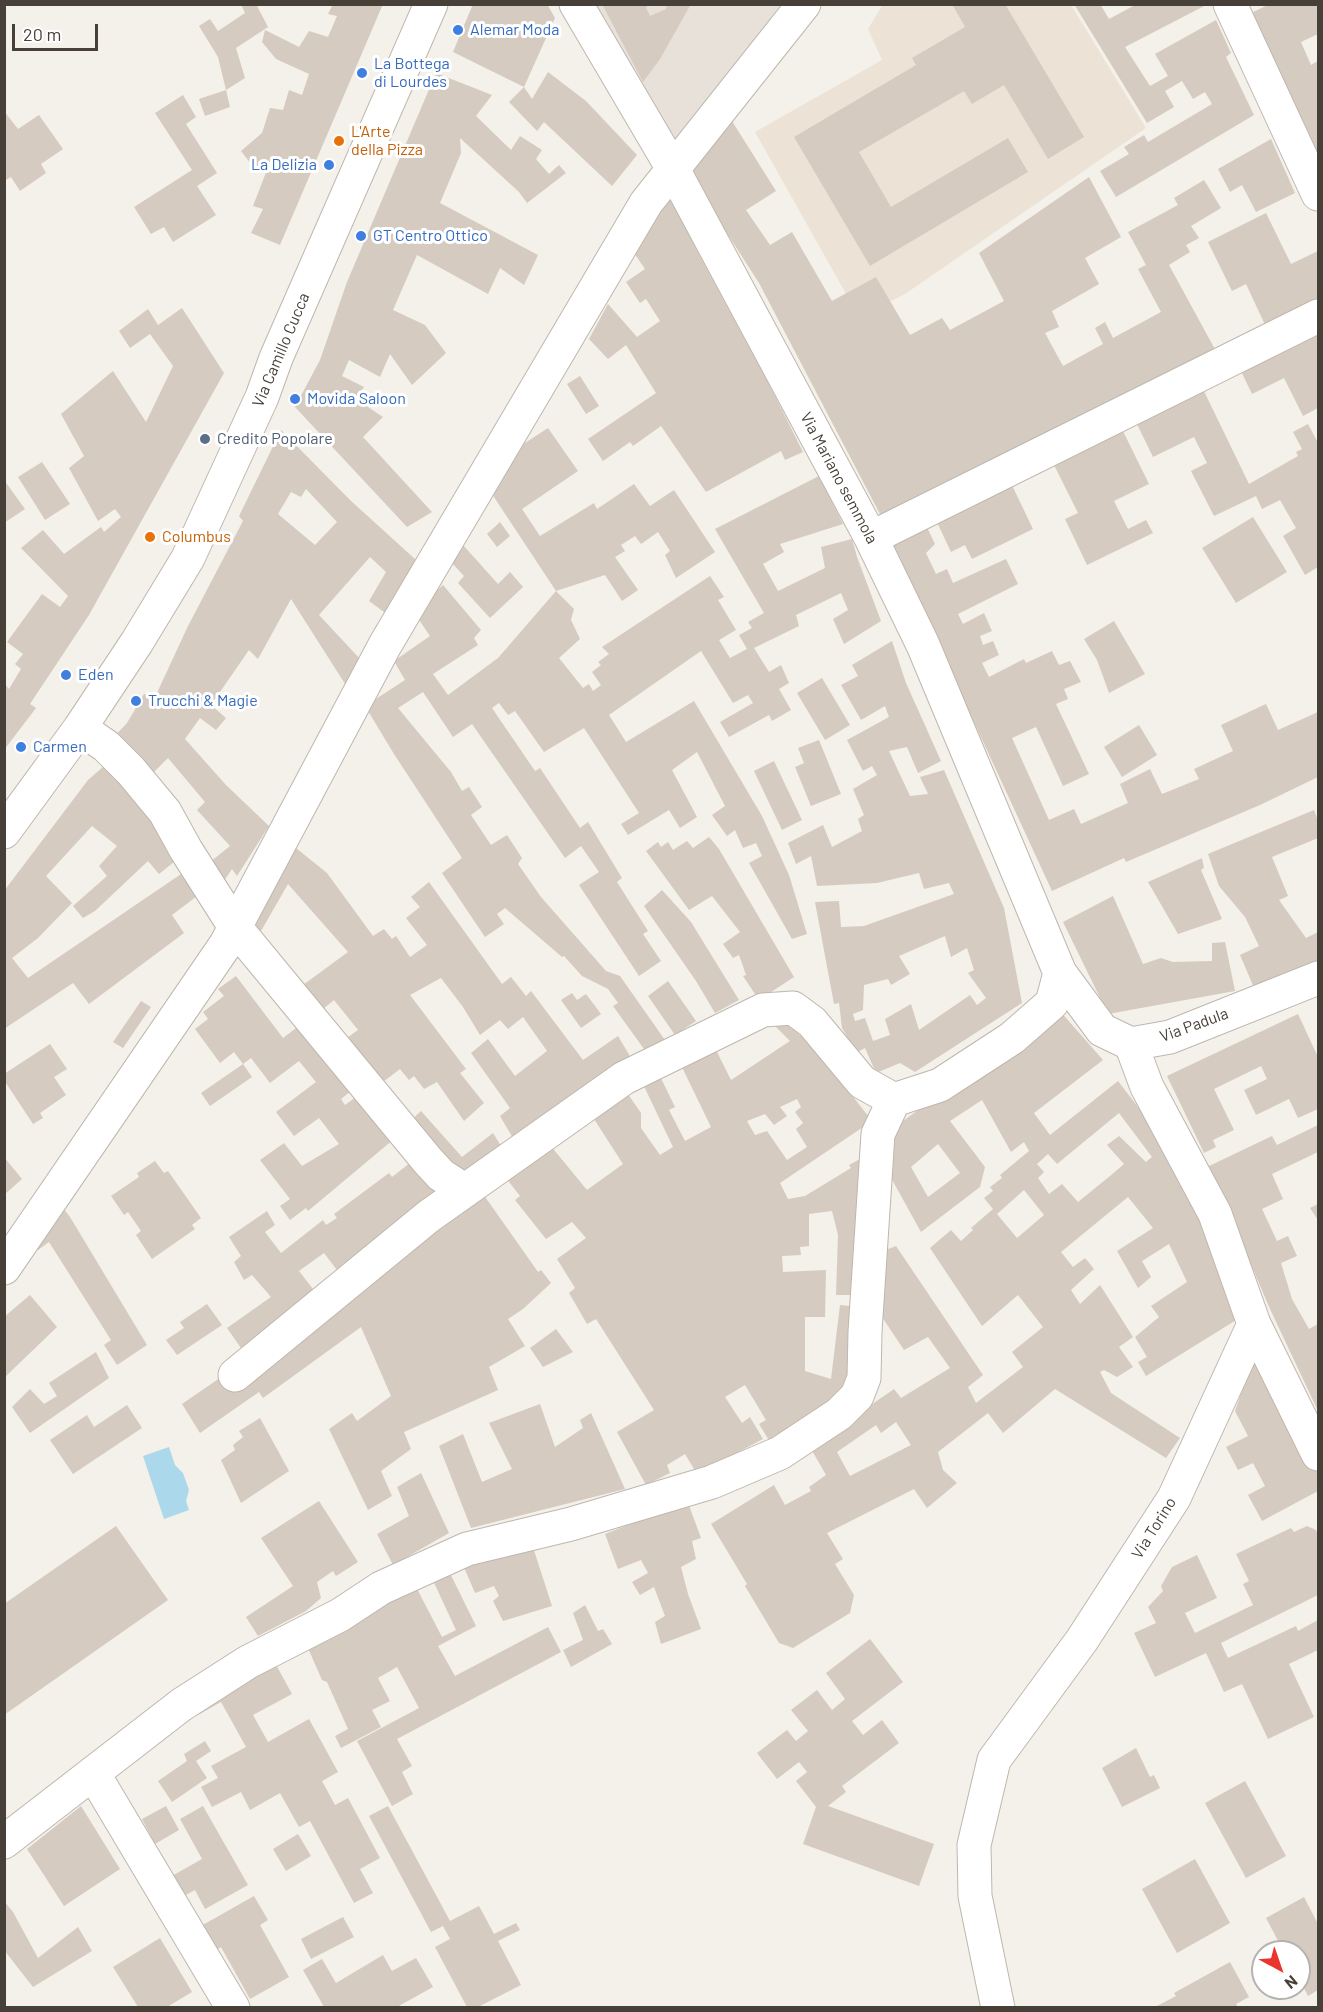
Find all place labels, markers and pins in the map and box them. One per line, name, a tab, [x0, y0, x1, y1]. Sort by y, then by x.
place label: Alemar Moda	[470, 20, 559, 40]
marker: Alemar Moda	[451, 23, 465, 37]
place label: La Bottega di Lourdes	[374, 54, 450, 92]
marker: La Bottega di Lourdes	[355, 66, 369, 80]
place label: L'Arte della Pizza	[351, 122, 423, 160]
marker: L'Arte della Pizza	[332, 134, 346, 148]
place label: La Delizia	[251, 155, 317, 175]
marker: La Delizia	[322, 158, 336, 172]
place label: GT Centro Ottico	[373, 226, 488, 246]
marker: GT Centro Ottico	[354, 229, 368, 243]
place label: Movida Saloon	[307, 389, 406, 409]
marker: Movida Saloon	[288, 392, 302, 406]
place label: Credito Popolare	[217, 429, 333, 449]
marker: Credito Popolare	[198, 432, 212, 446]
place label: Columbus	[162, 527, 231, 547]
marker: Columbus	[143, 530, 157, 544]
place label: Eden	[78, 665, 114, 685]
marker: Eden	[59, 668, 73, 682]
place label: Trucchi & Magie	[148, 691, 258, 711]
marker: Trucchi & Magie	[129, 694, 143, 708]
place label: Carmen	[33, 737, 87, 757]
marker: Carmen	[14, 740, 28, 754]

